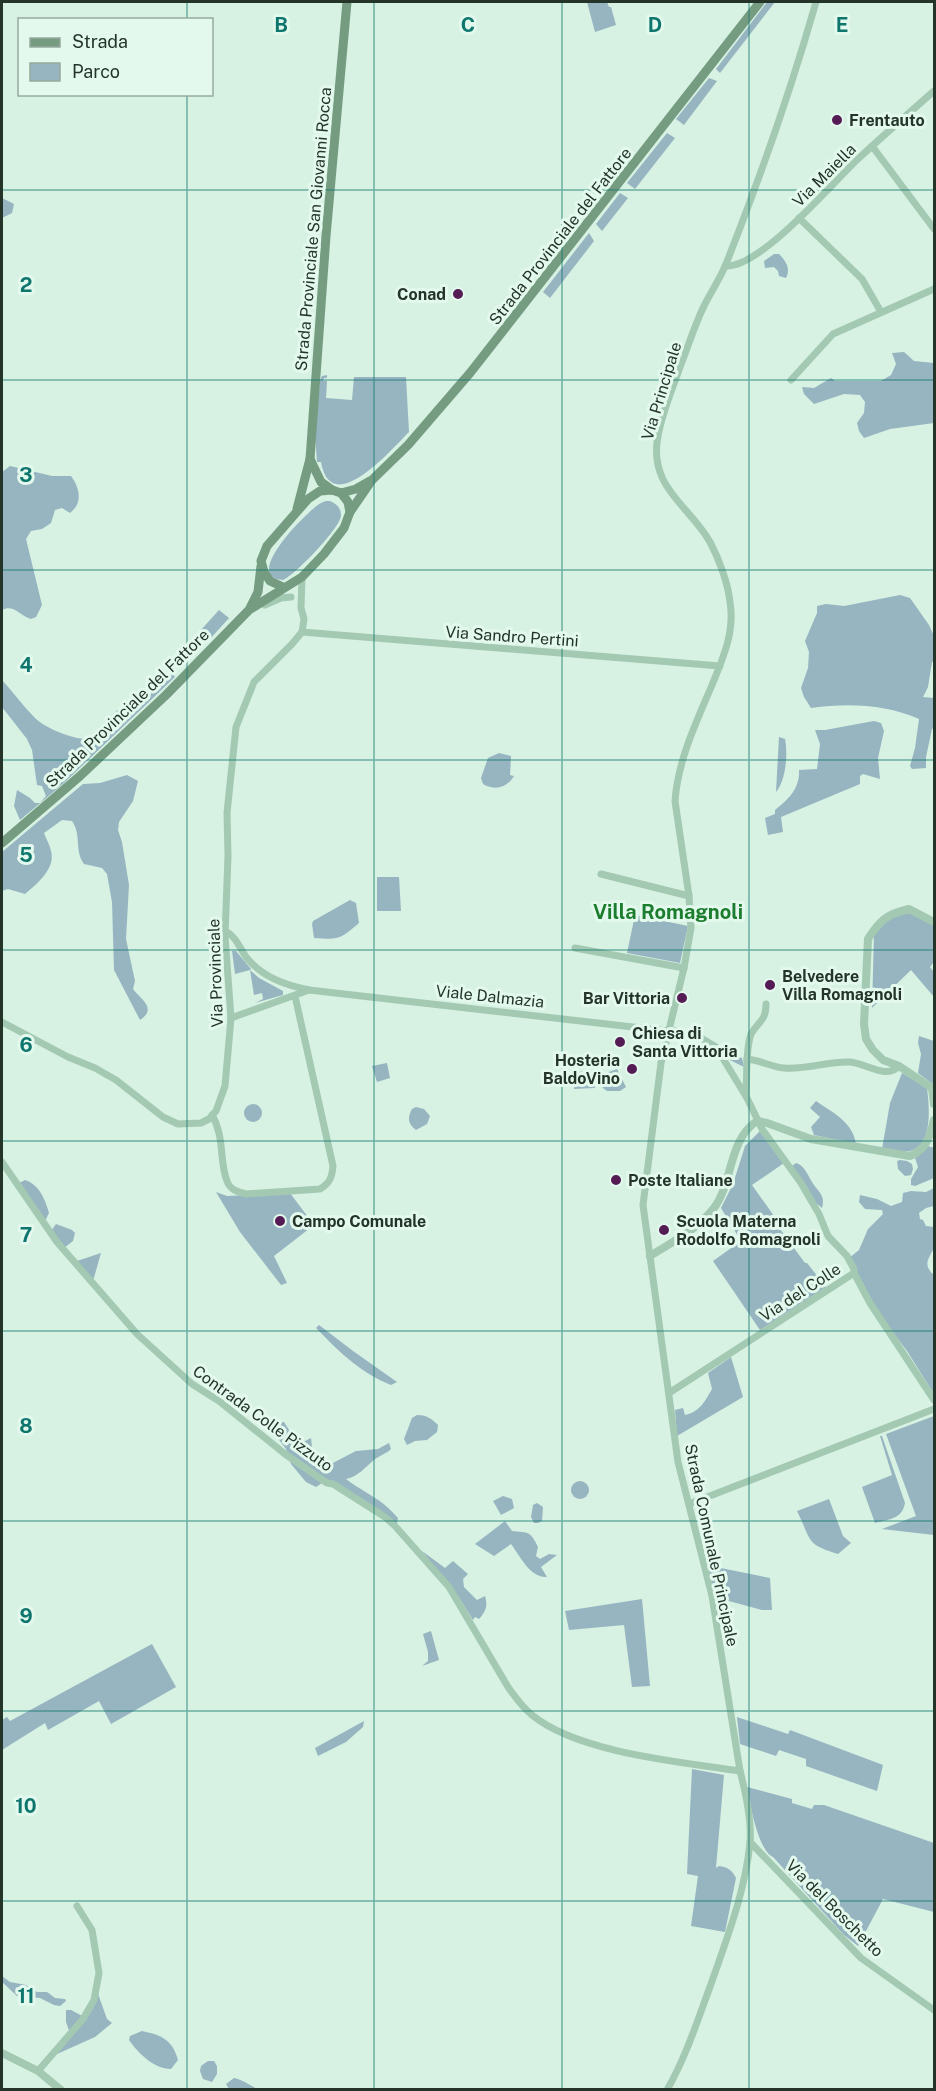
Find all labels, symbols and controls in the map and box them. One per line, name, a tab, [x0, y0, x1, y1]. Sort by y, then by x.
text: B	[274, 13, 288, 37]
text: C	[461, 13, 475, 37]
text: D	[648, 13, 662, 37]
text: E	[836, 13, 848, 37]
legend	[18, 18, 213, 96]
text: Strada	[72, 31, 128, 52]
text: Parco	[72, 61, 120, 82]
street label: Strada Provinciale San Giovanni Rocca	[292, 86, 335, 372]
place label: Frentauto	[849, 111, 925, 130]
marker: Frentauto	[830, 113, 844, 127]
street label: Via Maiella	[789, 140, 860, 211]
street label: Strada Provinciale del Fattore	[485, 144, 635, 329]
text: 2	[20, 273, 32, 297]
place label: Conad	[397, 285, 446, 304]
marker: Conad	[451, 287, 465, 301]
street label: Via Principale	[638, 340, 685, 443]
text: 3	[19, 463, 33, 487]
street label: Via Sandro Pertini	[445, 622, 579, 651]
street label: Strada Provinciale del Fattore	[42, 625, 213, 791]
text: 4	[19, 653, 33, 677]
text: 5	[19, 843, 33, 867]
district label: Villa Romagnoli	[593, 900, 743, 924]
street label: Via Provinciale	[204, 918, 227, 1028]
place label: Belvedere Villa Romagnoli	[782, 967, 902, 1004]
marker: Belvedere Villa Romagnoli	[763, 978, 777, 992]
street label: Viale Dalmazia	[435, 981, 545, 1012]
place label: Bar Vittoria	[583, 989, 670, 1008]
marker: Bar Vittoria	[675, 991, 689, 1005]
place label: Chiesa di Santa Vittoria	[632, 1024, 737, 1061]
text: 6	[19, 1033, 33, 1057]
marker: Chiesa di Santa Vittoria	[613, 1035, 627, 1049]
place label: Hosteria BaldoVino	[543, 1051, 620, 1088]
marker: Hosteria BaldoVino	[625, 1062, 639, 1076]
place label: Poste Italiane	[628, 1171, 733, 1190]
marker: Poste Italiane	[609, 1173, 623, 1187]
place label: Campo Comunale	[292, 1212, 426, 1231]
place label: Scuola Materna Rodolfo Romagnoli	[676, 1212, 821, 1249]
marker: Campo Comunale	[273, 1214, 287, 1228]
text: 7	[20, 1223, 32, 1247]
marker: Scuola Materna Rodolfo Romagnoli	[657, 1223, 671, 1237]
street label: Via del Colle	[756, 1259, 844, 1326]
street label: Contrada Colle Pizzuto	[189, 1361, 336, 1476]
text: 8	[19, 1414, 33, 1438]
street label: Strada Comunale Principale	[681, 1442, 742, 1648]
text: 9	[19, 1604, 33, 1628]
text: 10	[15, 1794, 37, 1818]
street label: Via del Boschetto	[782, 1856, 887, 1961]
text: 11	[17, 1984, 35, 2008]

